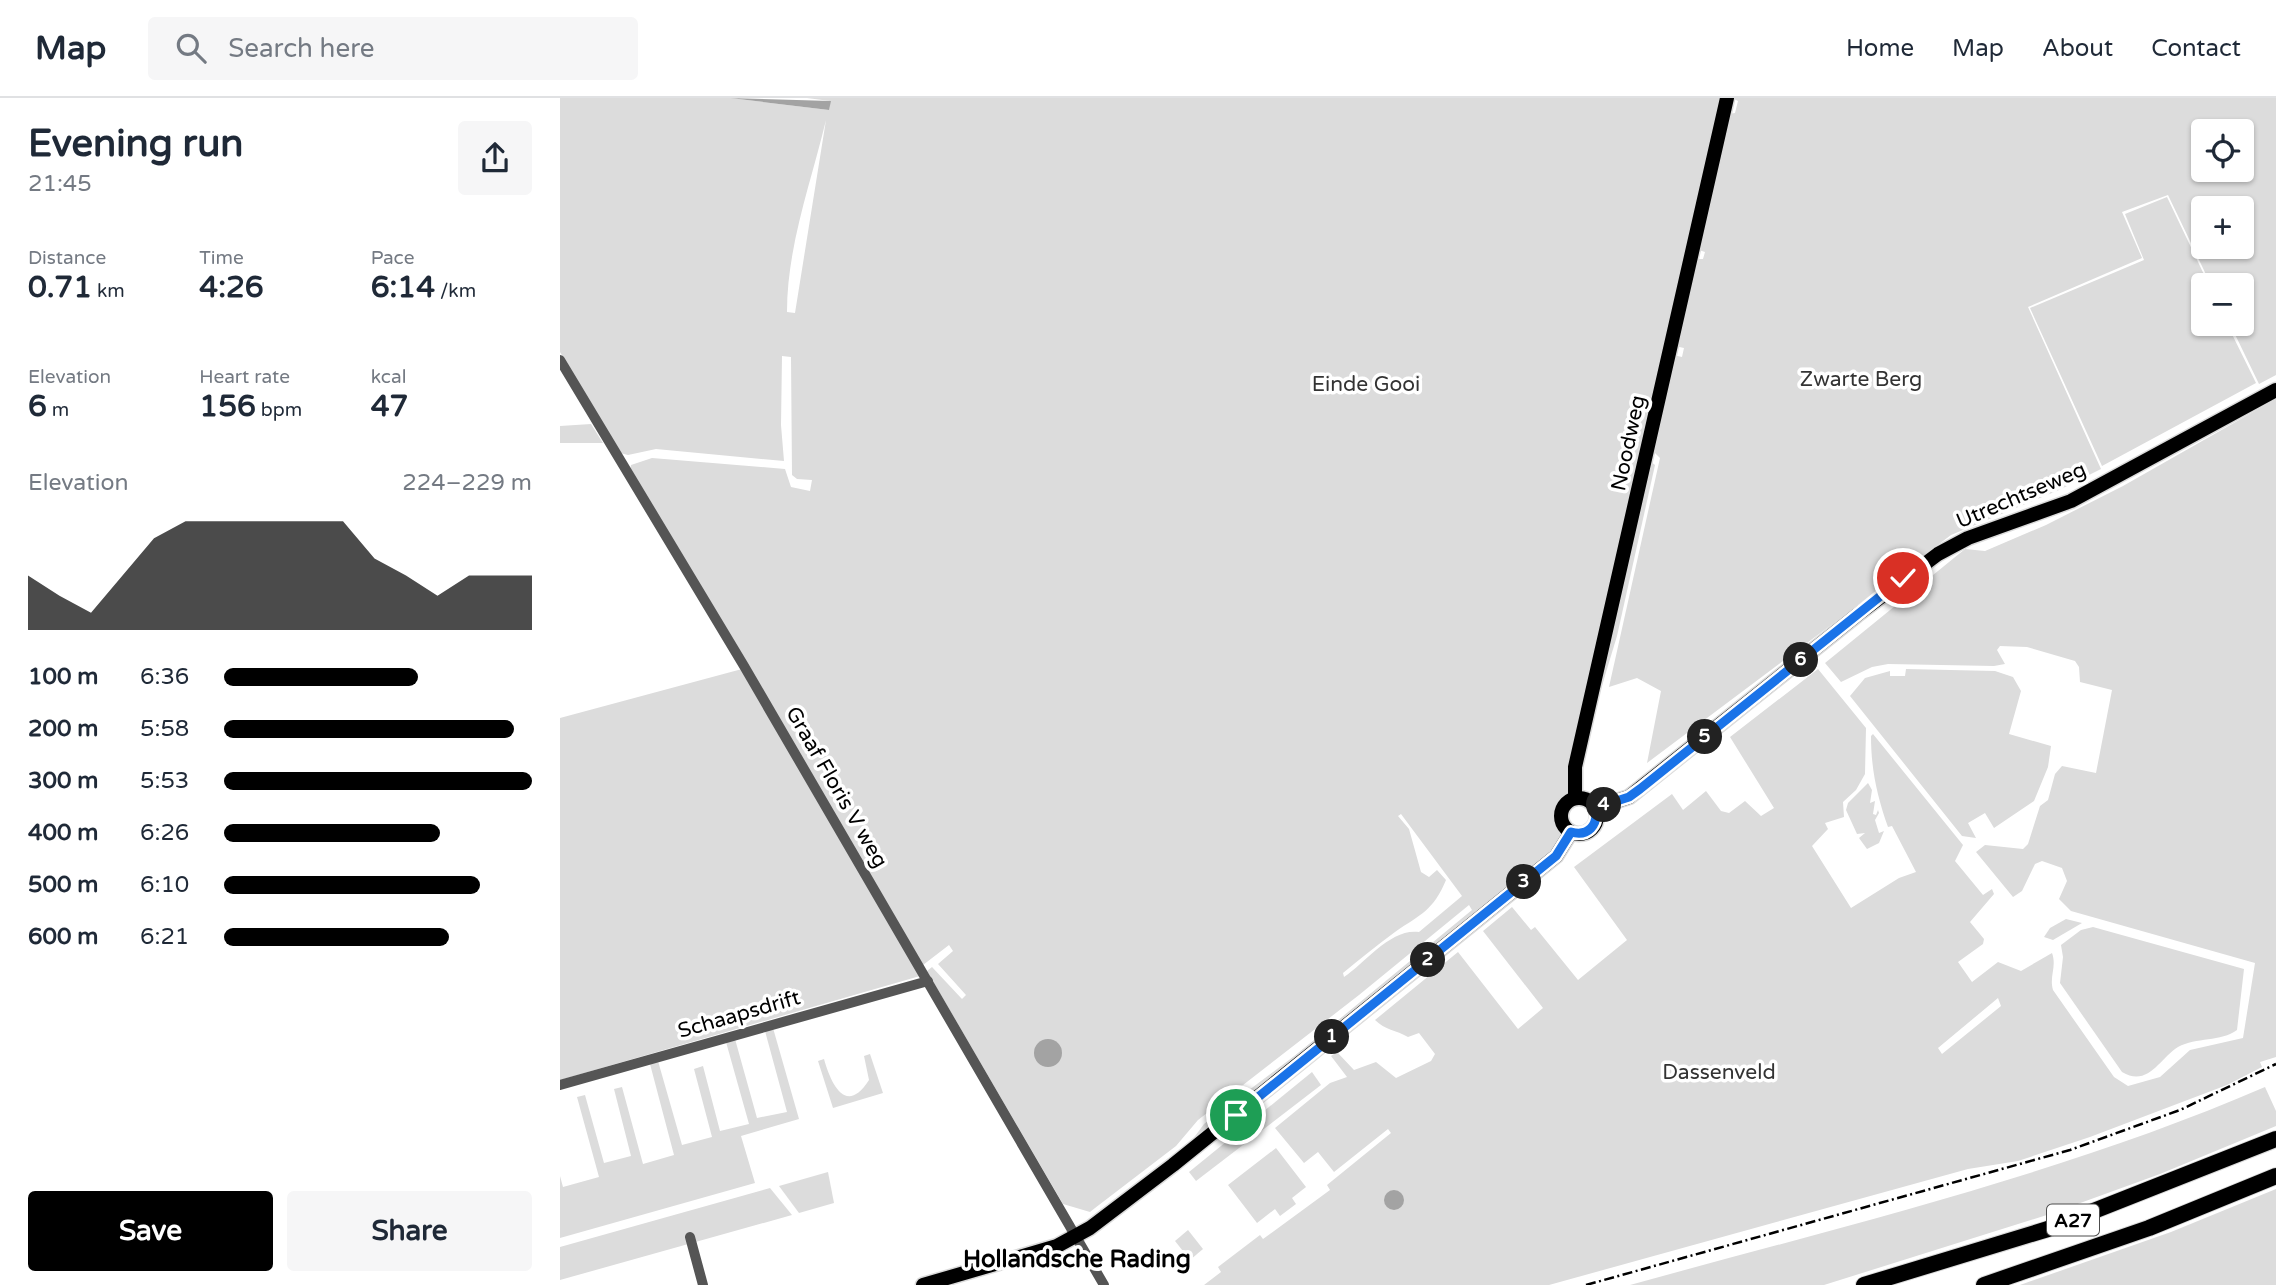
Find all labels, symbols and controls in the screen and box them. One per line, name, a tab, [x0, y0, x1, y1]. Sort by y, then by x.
search box	[148, 17, 638, 80]
text: Map	[35, 29, 106, 68]
icon: search	[172, 29, 210, 67]
text: Search here	[228, 33, 374, 64]
text: Home	[1846, 34, 1914, 63]
text: Map	[1952, 34, 2004, 63]
text: About	[2042, 34, 2113, 63]
text: Contact	[2151, 34, 2241, 63]
map controls	[2191, 119, 2254, 336]
button: locate	[2191, 119, 2254, 182]
text: Evening run	[28, 121, 243, 167]
button: share	[458, 121, 532, 195]
text: 21:45	[28, 170, 92, 198]
button: +	[2191, 196, 2254, 259]
text: Distance	[28, 247, 106, 269]
text: Time	[199, 247, 244, 269]
text: Pace	[371, 247, 414, 269]
text: 0.71	[28, 269, 92, 306]
text: 4:26	[199, 269, 264, 306]
text: 6:14	[371, 269, 435, 306]
button: −	[2191, 273, 2254, 336]
text: km	[92, 280, 125, 302]
text: /km	[435, 280, 476, 302]
text: Elevation	[28, 366, 111, 388]
text: Heart rate	[199, 366, 290, 388]
text: kcal	[371, 366, 406, 388]
park label: Zwarte Berg	[1800, 367, 1922, 392]
park label: Einde Gooi	[1312, 372, 1420, 397]
text: 6	[28, 388, 47, 425]
text: 156	[199, 388, 256, 425]
text: 47	[371, 388, 408, 425]
street label: Noodweg	[1606, 393, 1651, 493]
text: m	[47, 399, 69, 421]
text: bpm	[256, 399, 302, 421]
street label: Utrechtseweg	[1953, 457, 2090, 534]
text: Elevation	[28, 469, 129, 497]
text: 224–229 m	[402, 469, 532, 497]
pin	[1873, 548, 1933, 608]
icon: check	[1884, 559, 1922, 597]
pin: 6	[1784, 642, 1818, 678]
text: 6	[1795, 648, 1806, 670]
text: 100 m	[28, 663, 98, 691]
text: 6:36	[140, 663, 189, 691]
street label: Graaf Floris V weg	[780, 702, 893, 872]
text: 200 m	[28, 715, 98, 743]
text: 5:58	[140, 715, 189, 743]
pin: 5	[1688, 720, 1722, 754]
text: 5	[1699, 725, 1710, 747]
text: 300 m	[28, 767, 98, 795]
text: 5:53	[140, 767, 189, 795]
pin: 4	[1586, 788, 1622, 822]
text: 4	[1598, 793, 1609, 815]
text: 400 m	[28, 819, 98, 847]
text: 6:26	[140, 819, 189, 847]
pin: 3	[1506, 864, 1542, 900]
text: 3	[1518, 870, 1529, 892]
text: 500 m	[28, 871, 98, 899]
text: 6:10	[140, 871, 189, 899]
text: 600 m	[28, 923, 98, 951]
text: 6:21	[140, 923, 189, 951]
pin: 2	[1410, 942, 1446, 978]
text: 2	[1422, 948, 1433, 970]
street label: Schaapsdrift	[675, 985, 803, 1044]
pin: 1	[1314, 1020, 1350, 1054]
text: 1	[1326, 1025, 1337, 1047]
park label: Dassenveld	[1662, 1060, 1776, 1085]
pin	[1206, 1085, 1266, 1145]
icon: arrive	[1217, 1096, 1255, 1134]
button: Save	[28, 1191, 273, 1271]
button: Share	[287, 1191, 532, 1271]
road number: A27	[2047, 1204, 2099, 1236]
district label: Hollandsche Rading	[963, 1245, 1191, 1274]

